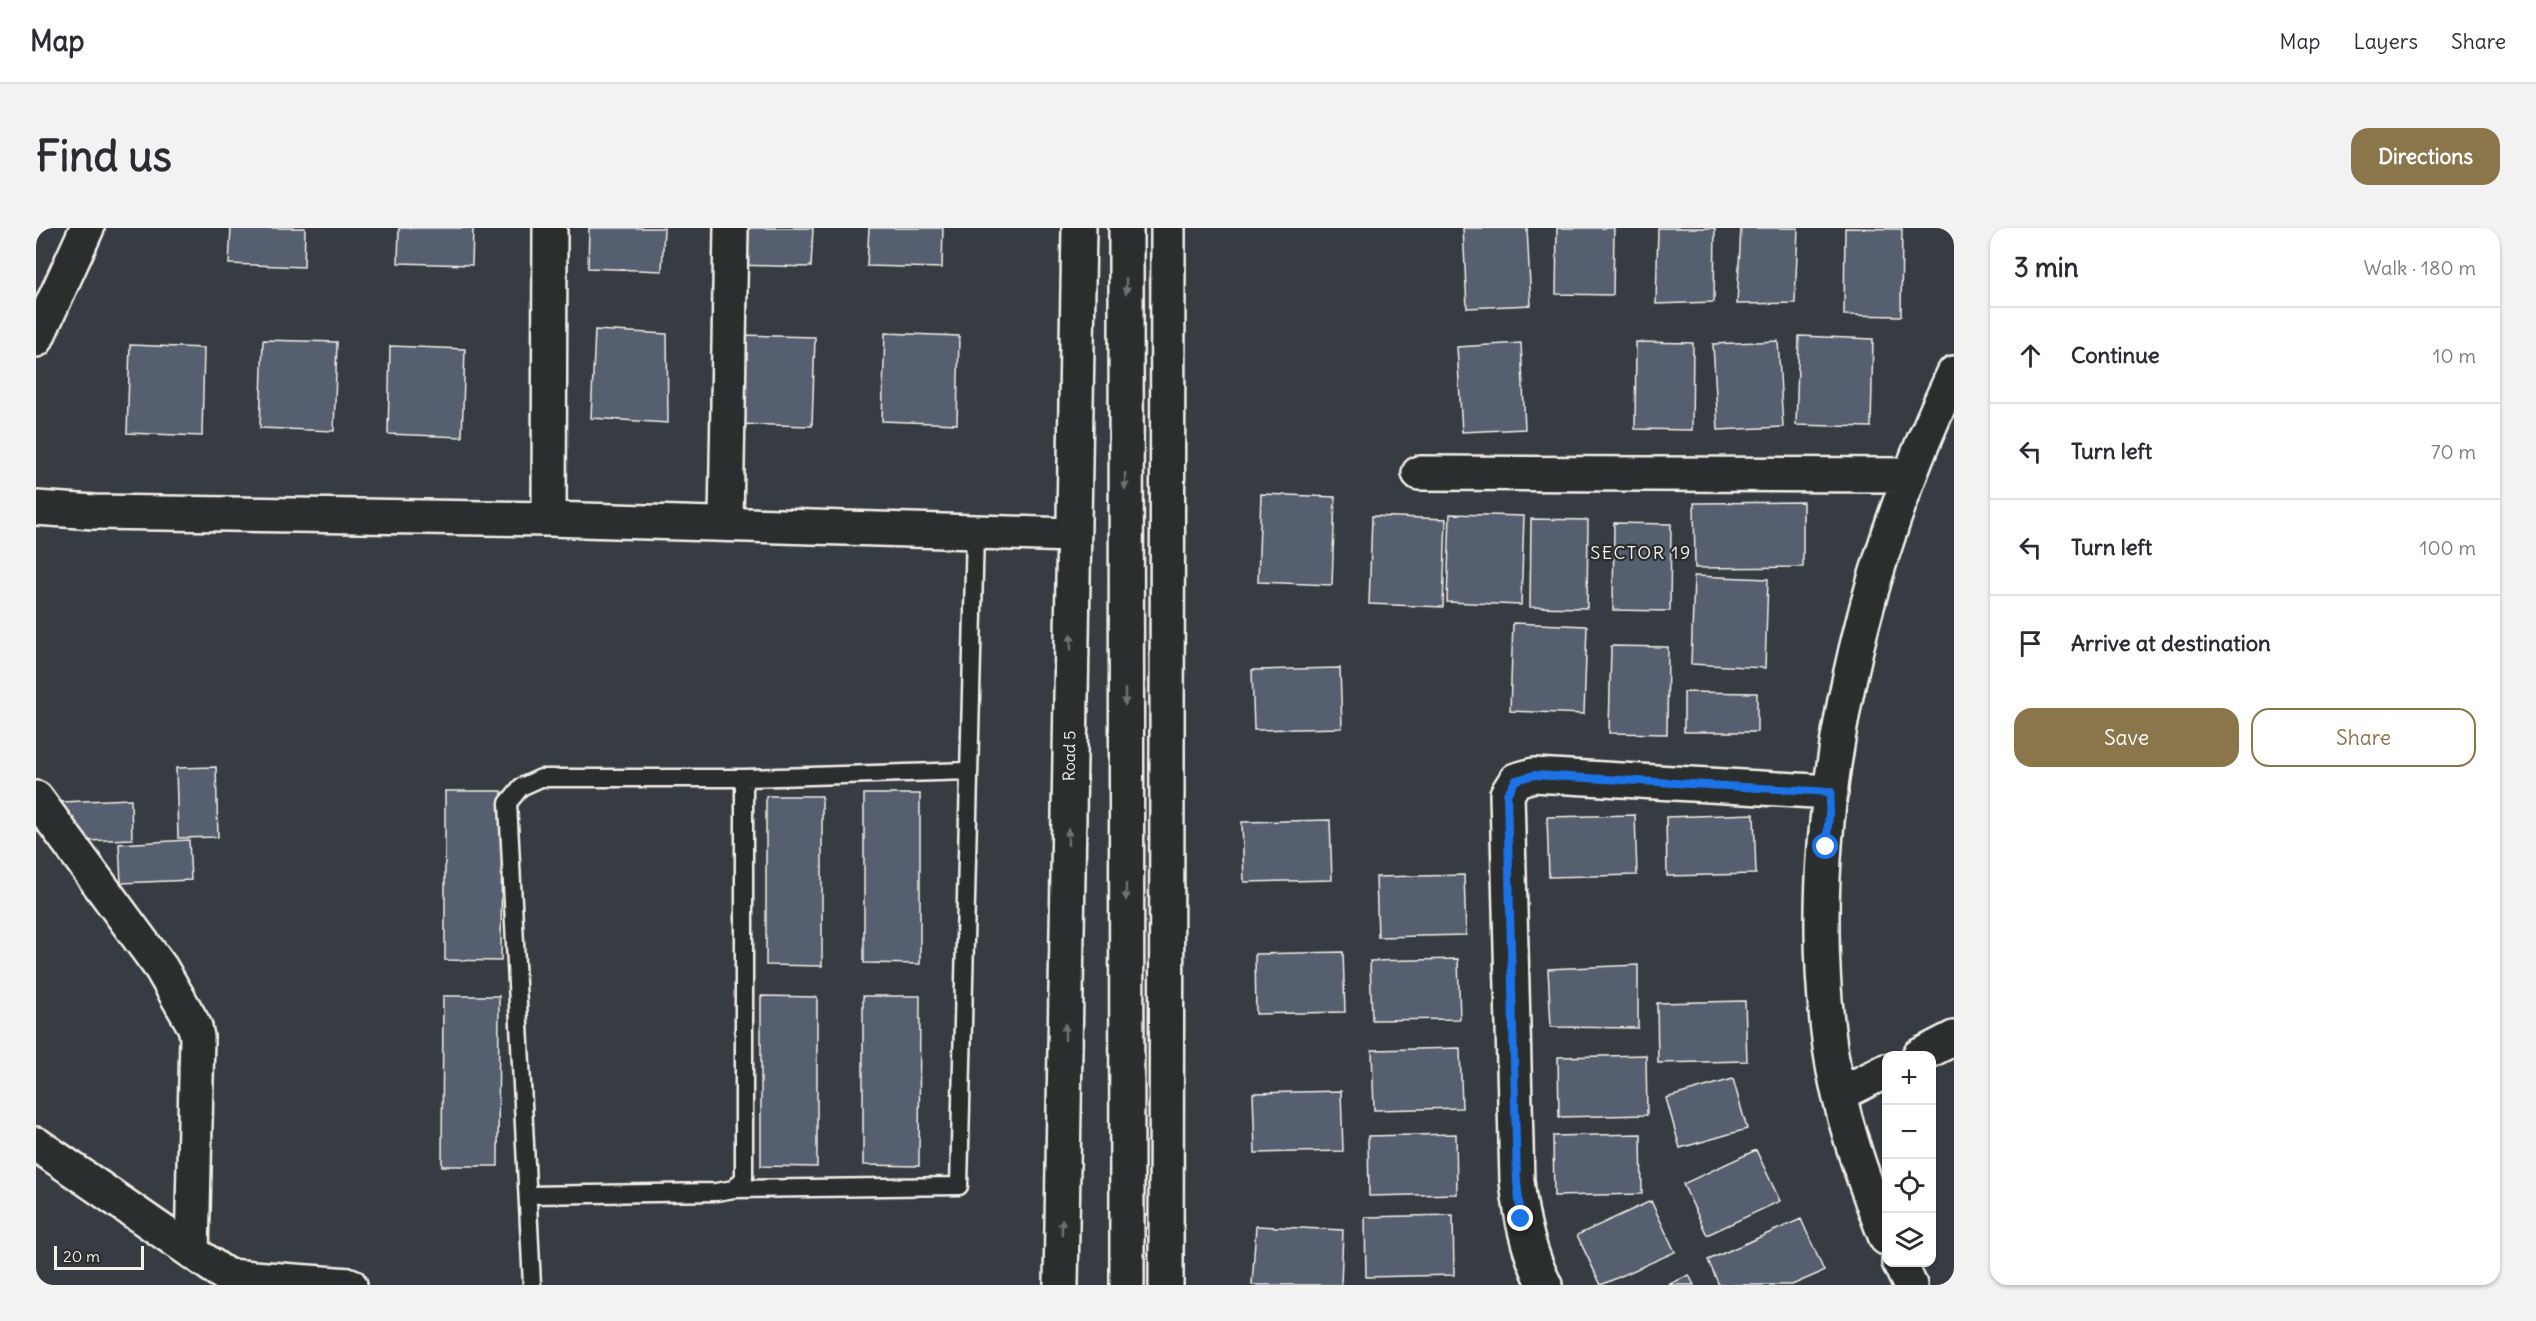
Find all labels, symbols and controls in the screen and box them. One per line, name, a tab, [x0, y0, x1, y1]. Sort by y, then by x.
text: Map	[30, 23, 84, 59]
text: Map	[2280, 28, 2320, 55]
text: Layers	[2353, 28, 2418, 55]
text: Share	[2451, 28, 2506, 55]
button: Directions	[2351, 128, 2500, 185]
text: Find us	[36, 130, 172, 182]
text: 3 min	[2014, 251, 2079, 284]
text: Walk · 180 m	[2364, 255, 2476, 280]
one-way arrow	[1121, 277, 1131, 296]
icon: ahead	[2014, 339, 2047, 372]
text: Continue	[2071, 341, 2160, 369]
text: 10 m	[2433, 343, 2476, 368]
icon: left	[2014, 435, 2047, 468]
text: Turn left	[2071, 437, 2152, 465]
text: 70 m	[2431, 439, 2476, 464]
one-way arrow	[1120, 472, 1130, 491]
icon: left	[2014, 531, 2047, 564]
text: Turn left	[2071, 533, 2152, 561]
text: 100 m	[2419, 535, 2476, 560]
district label: SECTOR 19	[1590, 541, 1692, 564]
icon: arrive	[2014, 627, 2047, 660]
text: Arrive at destination	[2071, 629, 2271, 657]
one-way arrow	[1066, 632, 1076, 651]
one-way arrow	[1120, 688, 1130, 707]
button: Save	[2014, 708, 2239, 767]
button: Share	[2251, 708, 2476, 767]
street label: Road 5	[1059, 731, 1079, 781]
one-way arrow	[1063, 827, 1073, 846]
route start	[1812, 833, 1838, 859]
one-way arrow	[1121, 883, 1131, 902]
one-way arrow	[1060, 1022, 1070, 1041]
map controls	[1882, 1051, 1936, 1267]
button: +	[1882, 1051, 1936, 1105]
button: −	[1882, 1105, 1936, 1159]
button: locate	[1882, 1159, 1936, 1213]
route end	[1507, 1205, 1533, 1231]
button: layers	[1882, 1213, 1936, 1267]
one-way arrow	[1057, 1217, 1067, 1236]
scale bar	[54, 1243, 144, 1270]
text: 20 m	[63, 1246, 100, 1266]

